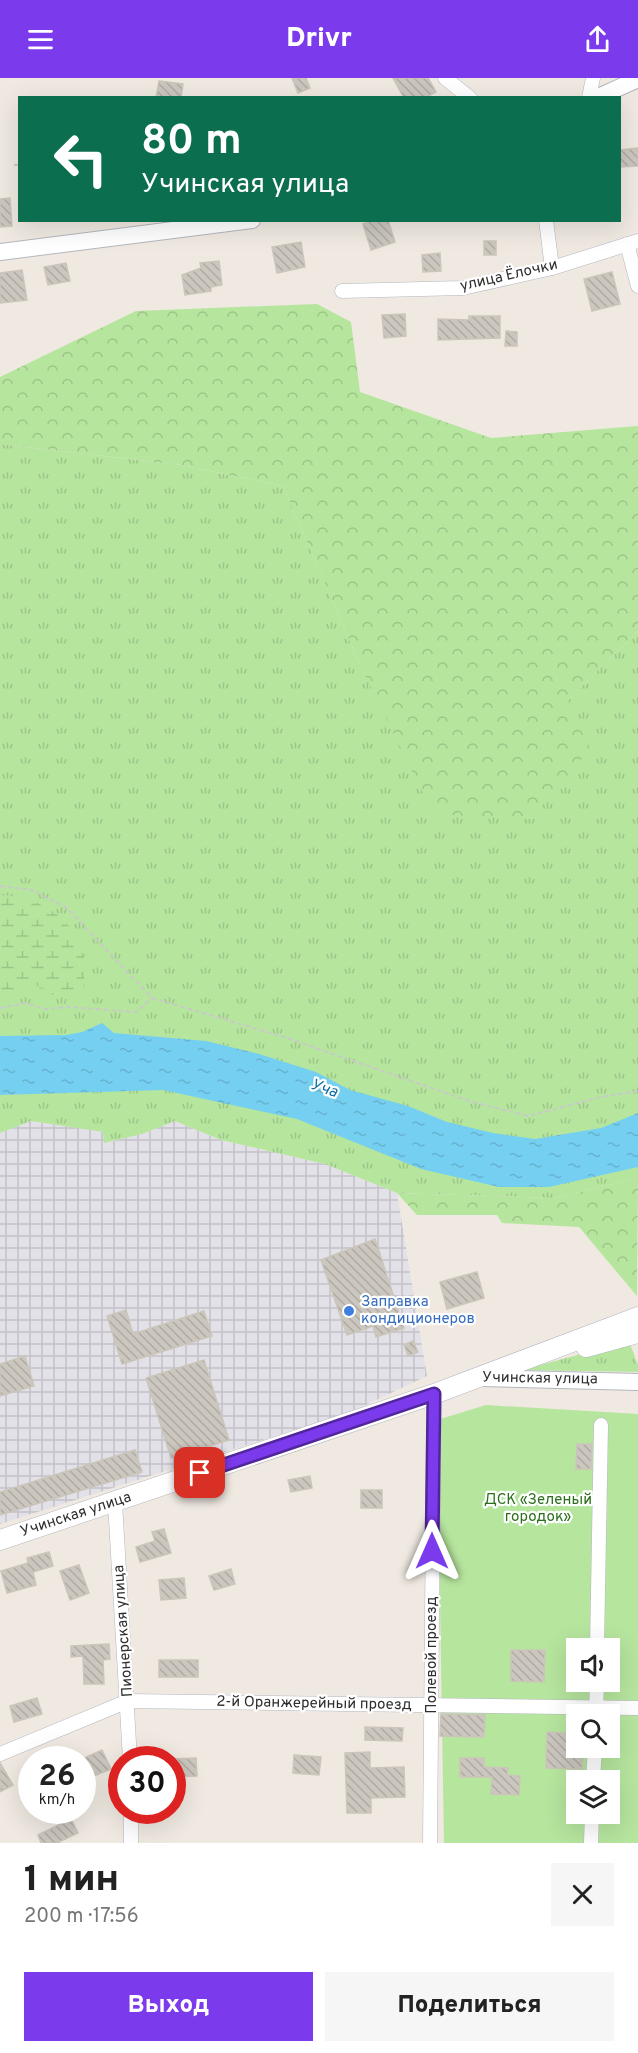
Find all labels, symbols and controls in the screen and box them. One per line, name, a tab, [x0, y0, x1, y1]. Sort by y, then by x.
text: Drivr	[286, 22, 352, 56]
icon: menu	[24, 23, 57, 56]
icon: share	[581, 23, 614, 56]
text: 80 m	[141, 116, 242, 169]
icon: left	[42, 120, 120, 198]
text: Учинская улица	[141, 168, 349, 202]
street label: улица Ёлочки	[458, 255, 560, 296]
water label: Уча	[308, 1075, 341, 1103]
place label: Заправка кондиционеров	[361, 1293, 475, 1329]
marker: Заправка кондиционеров	[342, 1304, 356, 1318]
street label: Учинская улица	[482, 1368, 598, 1390]
pin	[174, 1447, 225, 1498]
icon: arrive	[183, 1456, 216, 1489]
street label: Учинская улица	[18, 1488, 134, 1542]
park label: ДСК «Зеленый городок»	[484, 1491, 592, 1527]
position arrow	[400, 1519, 464, 1583]
street label: Пионерская улица	[110, 1564, 138, 1698]
street label: Полевой проезд	[423, 1596, 442, 1714]
map controls	[566, 1638, 620, 1824]
button: sound	[566, 1638, 620, 1692]
street label: 2-й Оранжерейный проезд	[216, 1693, 412, 1715]
button: search	[566, 1704, 620, 1758]
speed limit sign: 30	[108, 1746, 186, 1824]
text: 26	[39, 1759, 75, 1796]
button: layers	[566, 1770, 620, 1824]
text: km/h	[39, 1791, 75, 1810]
text: 1 мин	[24, 1858, 119, 1904]
button: close	[551, 1863, 614, 1926]
text: 200 m · 17:56	[24, 1904, 139, 1930]
button: Выход	[24, 1972, 313, 2041]
button: Поделиться	[325, 1972, 614, 2041]

